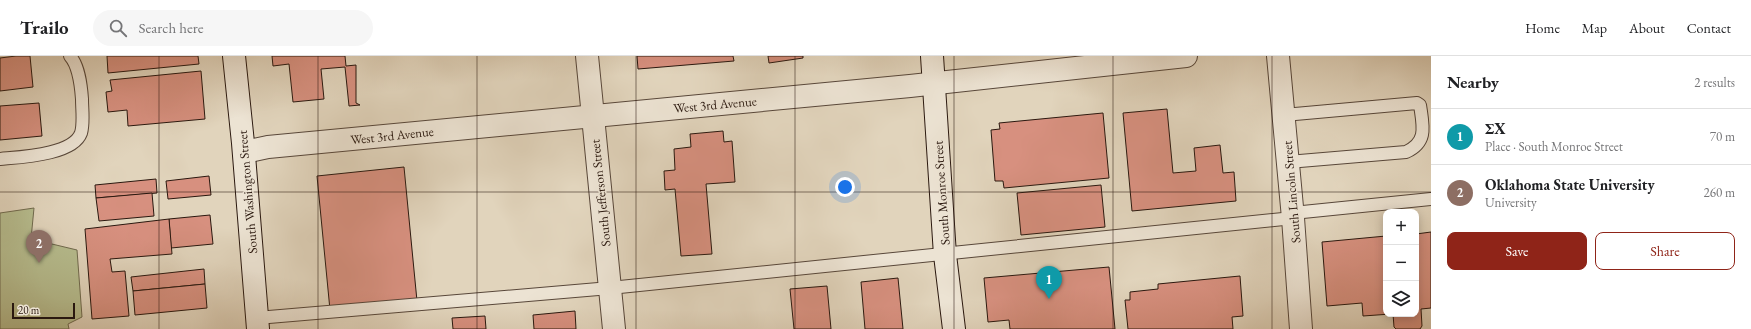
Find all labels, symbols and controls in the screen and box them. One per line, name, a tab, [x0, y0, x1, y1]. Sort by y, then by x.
search box	[93, 10, 373, 46]
text: Trailo	[20, 15, 69, 40]
icon: search	[107, 17, 129, 39]
text: Search here	[139, 18, 204, 37]
text: Home	[1525, 19, 1560, 37]
text: Map	[1582, 19, 1607, 37]
text: About	[1629, 19, 1665, 37]
text: Contact	[1687, 19, 1731, 37]
text: Nearby	[1447, 71, 1499, 93]
text: 2 results	[1694, 74, 1735, 91]
street label: West 3rd Avenue	[673, 92, 757, 117]
text: ΣX	[1485, 119, 1505, 138]
street label: West 3rd Avenue	[350, 123, 435, 148]
text: 1	[1457, 128, 1463, 145]
text: 70 m	[1710, 128, 1735, 145]
street label: South Washington Street	[234, 130, 261, 254]
text: Place · South Monroe Street	[1485, 138, 1623, 155]
street label: South Jefferson Street	[586, 139, 615, 247]
street label: South Monroe Street	[929, 140, 954, 246]
street label: South Lincoln Street	[1279, 140, 1304, 244]
text: Oklahoma State University	[1485, 175, 1655, 194]
your location	[835, 177, 855, 197]
text: 2	[1457, 184, 1463, 201]
text: 260 m	[1704, 184, 1735, 201]
text: University	[1485, 194, 1537, 211]
map controls	[1383, 209, 1419, 317]
button: +	[1383, 209, 1419, 245]
pin: 2	[26, 230, 52, 263]
button: Save	[1447, 232, 1587, 270]
button: Share	[1595, 232, 1735, 270]
button: −	[1383, 245, 1419, 281]
pin: 1	[1036, 266, 1062, 299]
button: layers	[1383, 281, 1419, 317]
scale bar	[12, 301, 75, 320]
text: 20 m	[18, 303, 39, 317]

